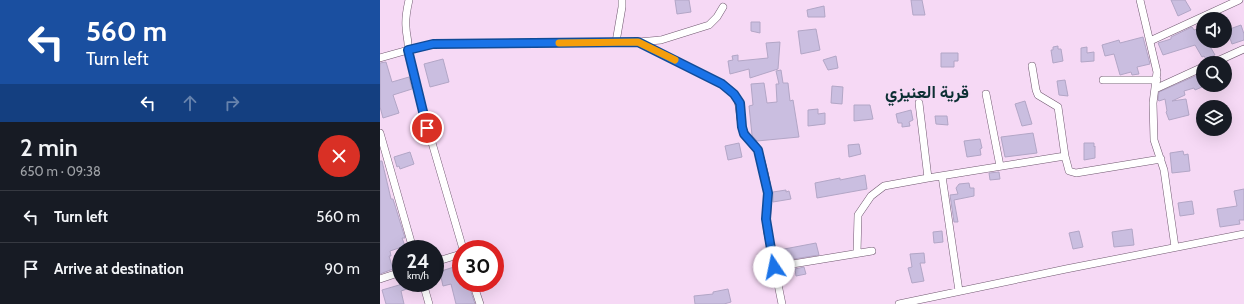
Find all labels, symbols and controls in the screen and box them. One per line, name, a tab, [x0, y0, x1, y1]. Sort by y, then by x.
map controls	[1196, 12, 1232, 136]
button: sound	[1196, 12, 1232, 48]
text: 560 m	[86, 14, 167, 48]
icon: left	[20, 16, 72, 68]
text: Turn left	[86, 48, 149, 70]
button: search	[1196, 56, 1232, 92]
district label: قرية العنيزي	[885, 82, 969, 106]
icon: left	[137, 92, 159, 114]
icon: ahead	[179, 92, 201, 114]
icon: right	[221, 92, 243, 114]
button: layers	[1196, 100, 1232, 136]
pin	[410, 111, 444, 145]
icon: arrive	[416, 117, 438, 139]
text: 2 min	[20, 133, 78, 162]
button: close	[318, 135, 360, 177]
text: 650 m · 09:38	[20, 163, 101, 179]
icon: left	[20, 206, 42, 228]
text: Turn left	[54, 208, 108, 226]
text: 560 m	[316, 208, 360, 226]
speed limit sign: 30	[452, 240, 504, 292]
position arrow	[753, 246, 795, 288]
text: 24	[407, 249, 430, 273]
icon: arrive	[20, 258, 42, 280]
text: Arrive at destination	[54, 260, 184, 278]
text: 90 m	[324, 260, 360, 278]
text: km/h	[407, 269, 429, 282]

